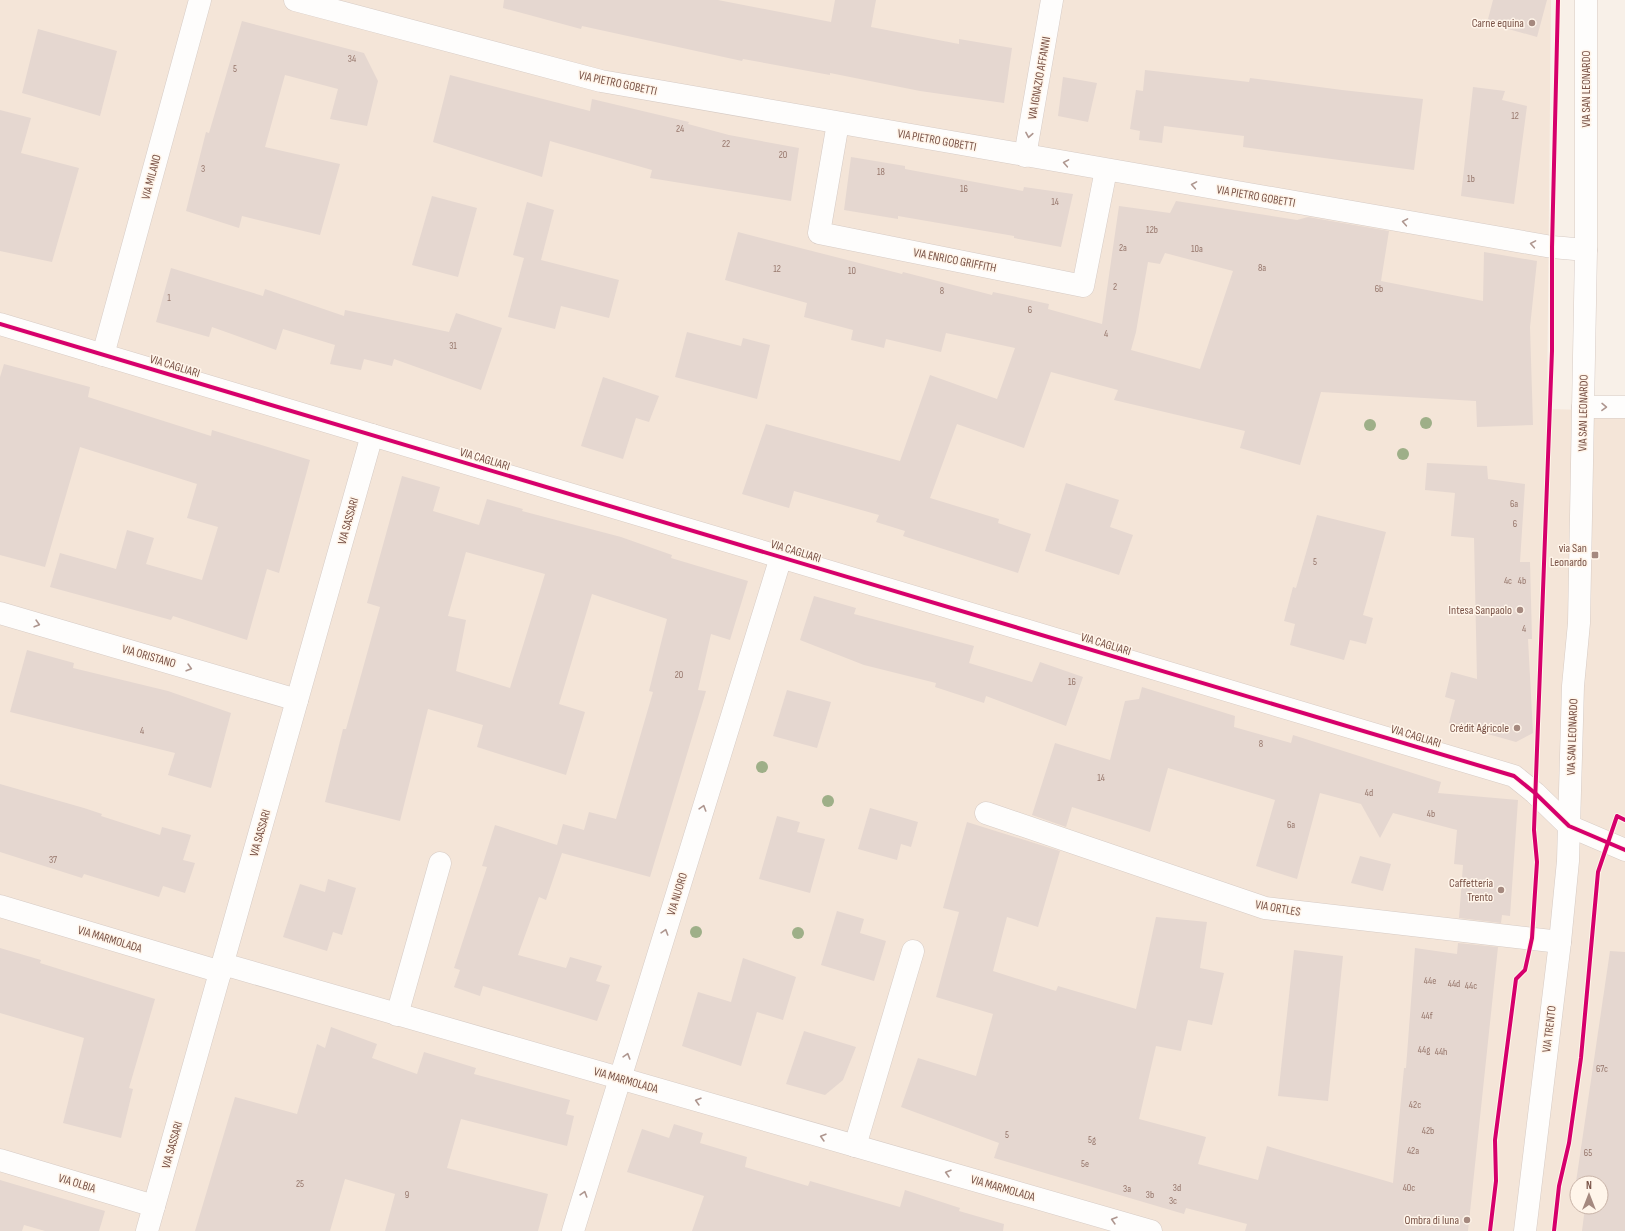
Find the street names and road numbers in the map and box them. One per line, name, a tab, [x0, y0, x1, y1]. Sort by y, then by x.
street label: VIA IGNAZIO AFFANNI	[1025, 35, 1054, 121]
street label: VIA SAN LEONARDO	[1579, 50, 1594, 127]
street label: VIA PIETRO GOBETTI	[577, 68, 659, 99]
street label: VIA PIETRO GOBETTI	[896, 126, 978, 155]
street label: VIA MILANO	[138, 153, 165, 201]
street label: VIA PIETRO GOBETTI	[1215, 182, 1297, 211]
street label: VIA ENRICO GRIFFITH	[912, 245, 998, 276]
street label: VIA CAGLIARI	[148, 352, 202, 381]
street label: VIA SAN LEONARDO	[1575, 374, 1592, 452]
street label: VIA CAGLIARI	[458, 445, 512, 474]
street label: VIA SASSARI	[335, 496, 362, 546]
street label: VIA CAGLIARI	[769, 537, 823, 566]
street label: VIA CAGLIARI	[1079, 630, 1133, 659]
street label: VIA ORISTANO	[120, 642, 178, 671]
street label: VIA SAN LEONARDO	[1564, 698, 1581, 776]
street label: VIA CAGLIARI	[1389, 722, 1443, 751]
street label: VIA SASSARI	[247, 808, 274, 858]
street label: VIA NUORO	[664, 871, 691, 917]
street label: VIA ORTLES	[1254, 897, 1302, 920]
street label: VIA MARMOLADA	[76, 923, 145, 957]
street label: VIA TRENTO	[1539, 1005, 1560, 1053]
street label: VIA MARMOLADA	[592, 1064, 661, 1097]
street label: VIA SASSARI	[159, 1120, 186, 1170]
street label: VIA OLBIA	[56, 1171, 98, 1196]
street label: VIA MARMOLADA	[969, 1172, 1038, 1205]

